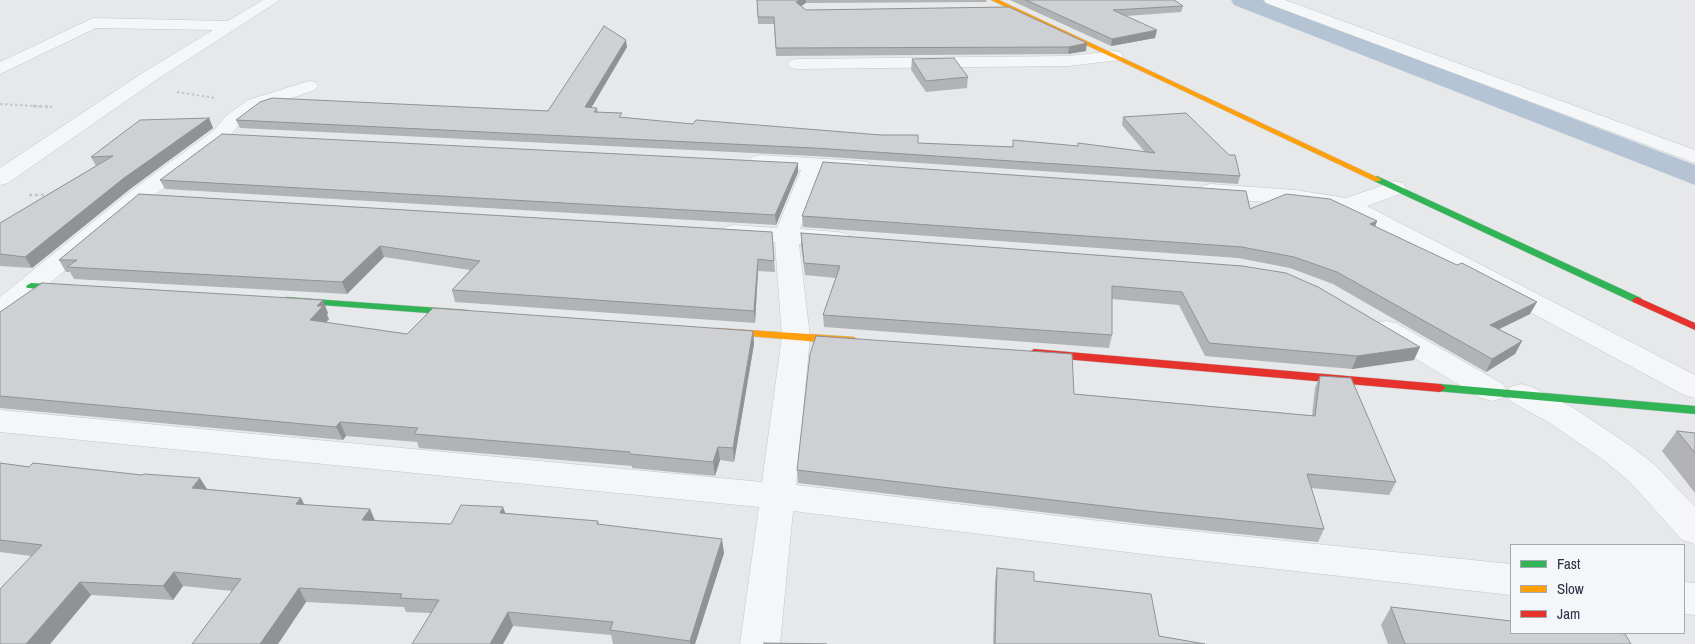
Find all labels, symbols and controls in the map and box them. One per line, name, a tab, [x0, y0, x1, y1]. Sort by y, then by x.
legend	[1510, 544, 1685, 634]
text: Fast	[1557, 553, 1580, 574]
text: Slow	[1557, 578, 1584, 599]
text: Jam	[1557, 603, 1580, 624]

